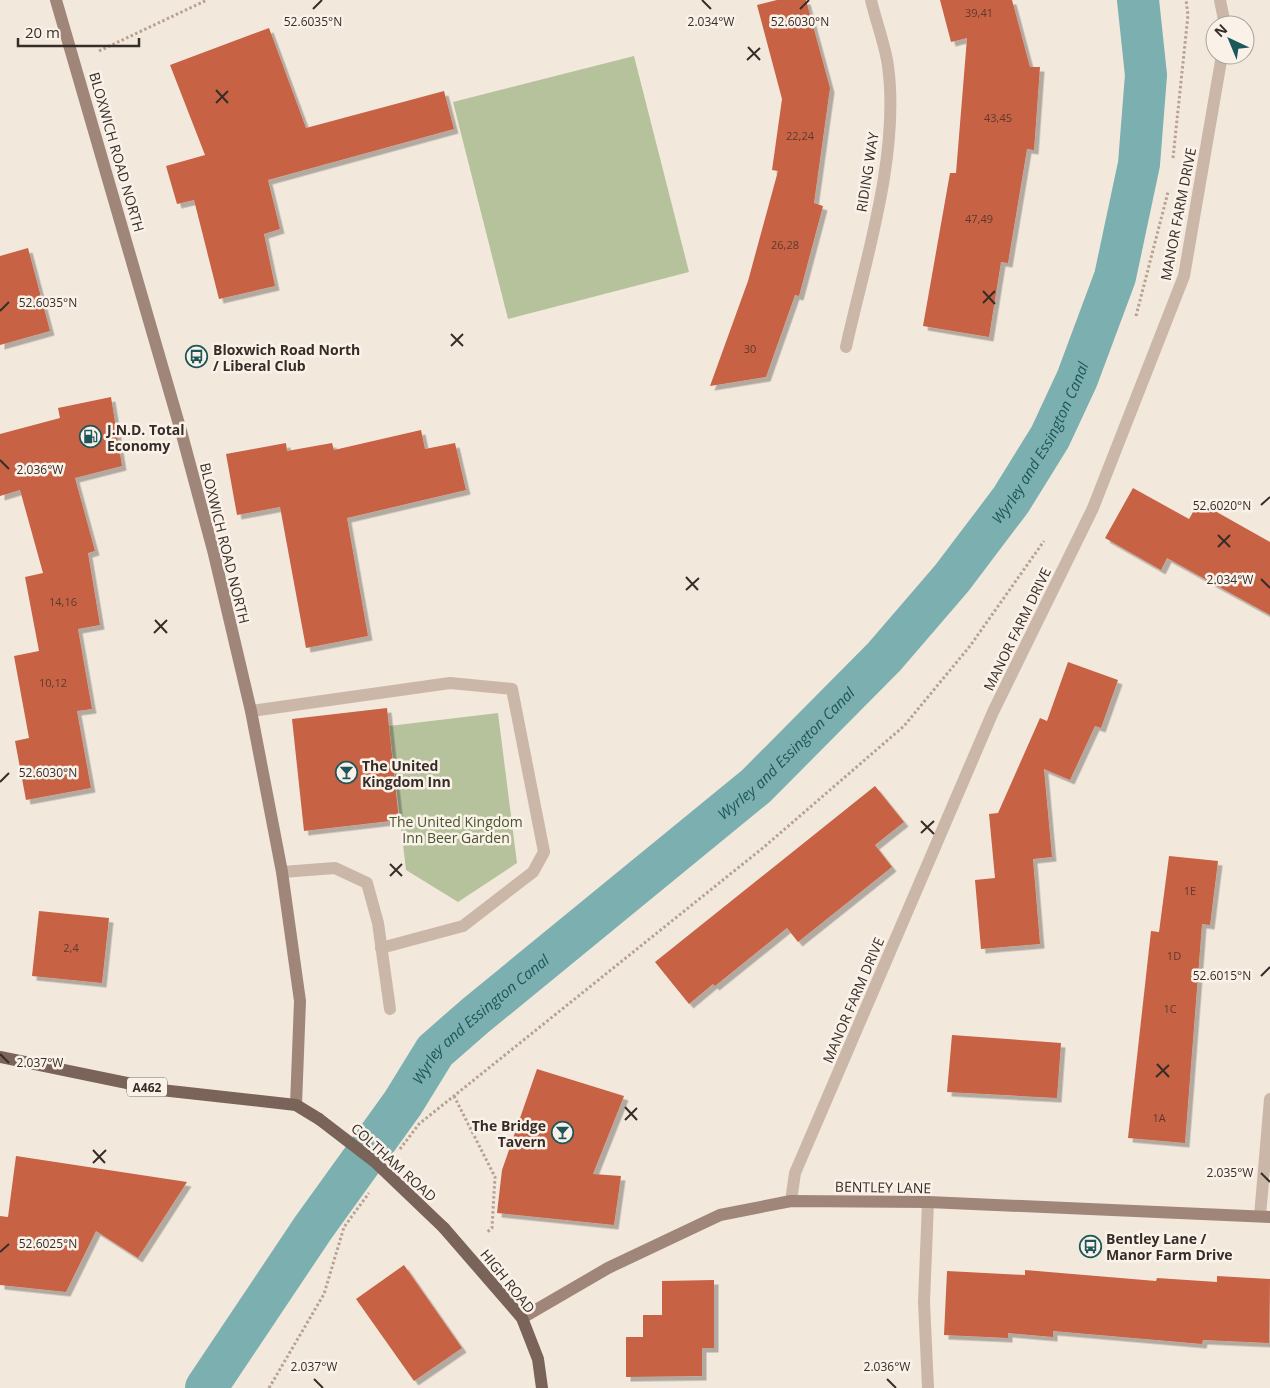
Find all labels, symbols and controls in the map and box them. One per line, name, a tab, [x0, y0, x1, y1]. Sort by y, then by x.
house number: 39,41	[965, 5, 993, 20]
text: 52.6035°N	[284, 13, 342, 30]
text: 2.034°W	[688, 13, 734, 30]
text: 52.6030°N	[771, 13, 829, 30]
scale bar	[18, 15, 139, 47]
north arrow	[1205, 15, 1255, 65]
text: N	[1210, 19, 1231, 41]
text: 20 m	[25, 22, 60, 42]
street label: BLOXWICH ROAD NORTH	[85, 70, 149, 234]
house number: 43,45	[984, 110, 1012, 125]
house number: 22,24	[786, 128, 815, 143]
street label: RIDING WAY	[851, 131, 883, 213]
street label: MANOR FARM DRIVE	[1156, 146, 1200, 282]
house number: 47,49	[965, 211, 993, 226]
house number: 26,28	[771, 237, 799, 252]
text: 52.6035°N	[19, 294, 77, 311]
place label: Bloxwich Road North / Liberal Club	[213, 340, 360, 375]
house number: 30	[744, 341, 756, 356]
bus stop icon: Bloxwich Road North / Liberal Club	[185, 345, 209, 369]
water label: Wyrley and Essington Canal	[987, 358, 1093, 528]
place label: J.N.D. Total Economy	[105, 420, 185, 455]
fuel station icon: J.N.D. Total Economy	[79, 425, 103, 449]
text: 2.036°W	[17, 461, 63, 478]
street label: BLOXWICH ROAD NORTH	[196, 461, 254, 625]
text: 52.6020°N	[1193, 497, 1251, 514]
street label: MANOR FARM DRIVE	[979, 564, 1055, 694]
text: 2.034°W	[1207, 571, 1253, 588]
house number: 14,16	[49, 594, 77, 609]
house number: 10,12	[39, 675, 67, 690]
water label: Wyrley and Essington Canal	[713, 682, 859, 824]
place label: The United Kingdom Inn	[362, 756, 451, 791]
bar icon: The United Kingdom Inn	[334, 761, 358, 785]
text: 52.6030°N	[19, 764, 77, 781]
park label: The United Kingdom Inn Beer Garden	[389, 812, 523, 847]
house number: 1E	[1184, 883, 1196, 898]
street label: MANOR FARM DRIVE	[818, 934, 888, 1066]
house number: 2,4	[63, 940, 79, 955]
house number: 1D	[1167, 948, 1181, 963]
water label: Wyrley and Essington Canal	[407, 949, 554, 1088]
text: 52.6015°N	[1193, 967, 1251, 984]
house number: 1C	[1163, 1001, 1177, 1016]
text: 2.037°W	[17, 1054, 63, 1071]
road number: A462	[127, 1078, 167, 1096]
house number: 1A	[1152, 1110, 1166, 1125]
place label: The Bridge Tavern	[472, 1116, 546, 1151]
street label: COLTHAM ROAD	[347, 1119, 441, 1205]
bar icon: The Bridge Tavern	[550, 1121, 574, 1145]
text: 2.035°W	[1207, 1164, 1253, 1181]
street label: BENTLEY LANE	[835, 1177, 931, 1197]
place label: Bentley Lane / Manor Farm Drive	[1106, 1229, 1233, 1264]
bus stop icon: Bentley Lane / Manor Farm Drive	[1078, 1234, 1102, 1258]
text: 52.6025°N	[19, 1235, 77, 1252]
street label: HIGH ROAD	[476, 1245, 540, 1317]
text: 2.037°W	[291, 1358, 337, 1375]
text: 2.036°W	[864, 1358, 910, 1375]

